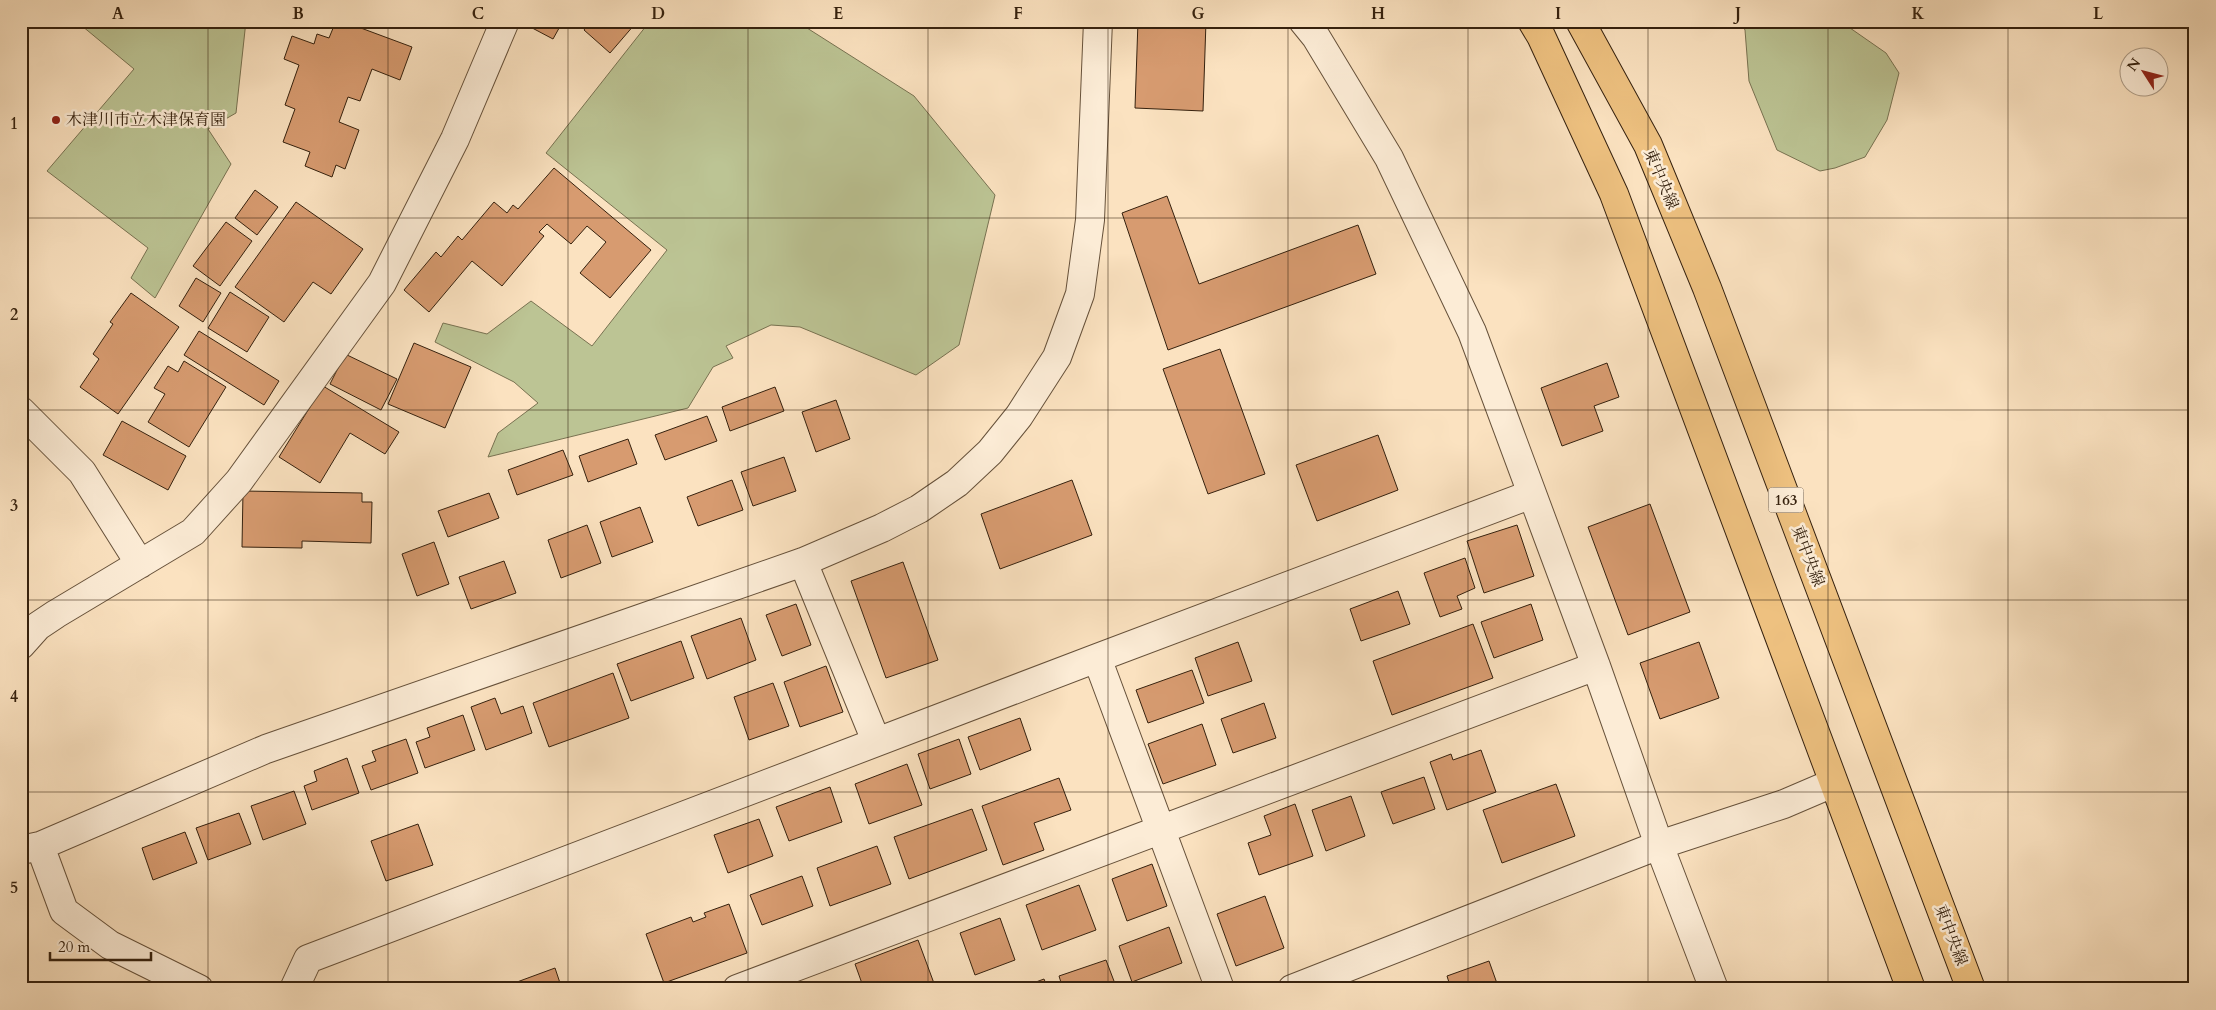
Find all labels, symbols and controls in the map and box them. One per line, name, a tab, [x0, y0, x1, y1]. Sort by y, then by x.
text: A	[112, 3, 124, 25]
text: B	[292, 3, 304, 25]
text: C	[472, 3, 484, 25]
text: D	[651, 3, 665, 25]
text: E	[833, 3, 843, 25]
text: F	[1013, 3, 1023, 25]
text: G	[1191, 3, 1205, 25]
text: H	[1371, 3, 1385, 25]
text: I	[1555, 3, 1561, 25]
text: J	[1733, 3, 1741, 25]
text: K	[1912, 3, 1925, 25]
text: L	[2093, 3, 2104, 25]
north arrow	[2118, 48, 2168, 98]
text: N	[2123, 54, 2145, 75]
place label: 木津川市立木津保育園	[66, 109, 226, 131]
text: 1	[10, 113, 18, 135]
marker: 木津川市立木津保育園	[50, 114, 62, 126]
street label: 東中央線	[1638, 145, 1684, 213]
text: 2	[10, 304, 18, 326]
road number: 163	[1768, 488, 1804, 512]
text: 3	[10, 495, 18, 517]
street label: 東中央線	[1786, 522, 1830, 590]
text: 4	[10, 686, 18, 708]
text: 5	[10, 877, 18, 899]
street label: 東中央線	[1929, 901, 1973, 969]
scale bar	[50, 930, 151, 962]
text: 20 m	[58, 937, 90, 957]

